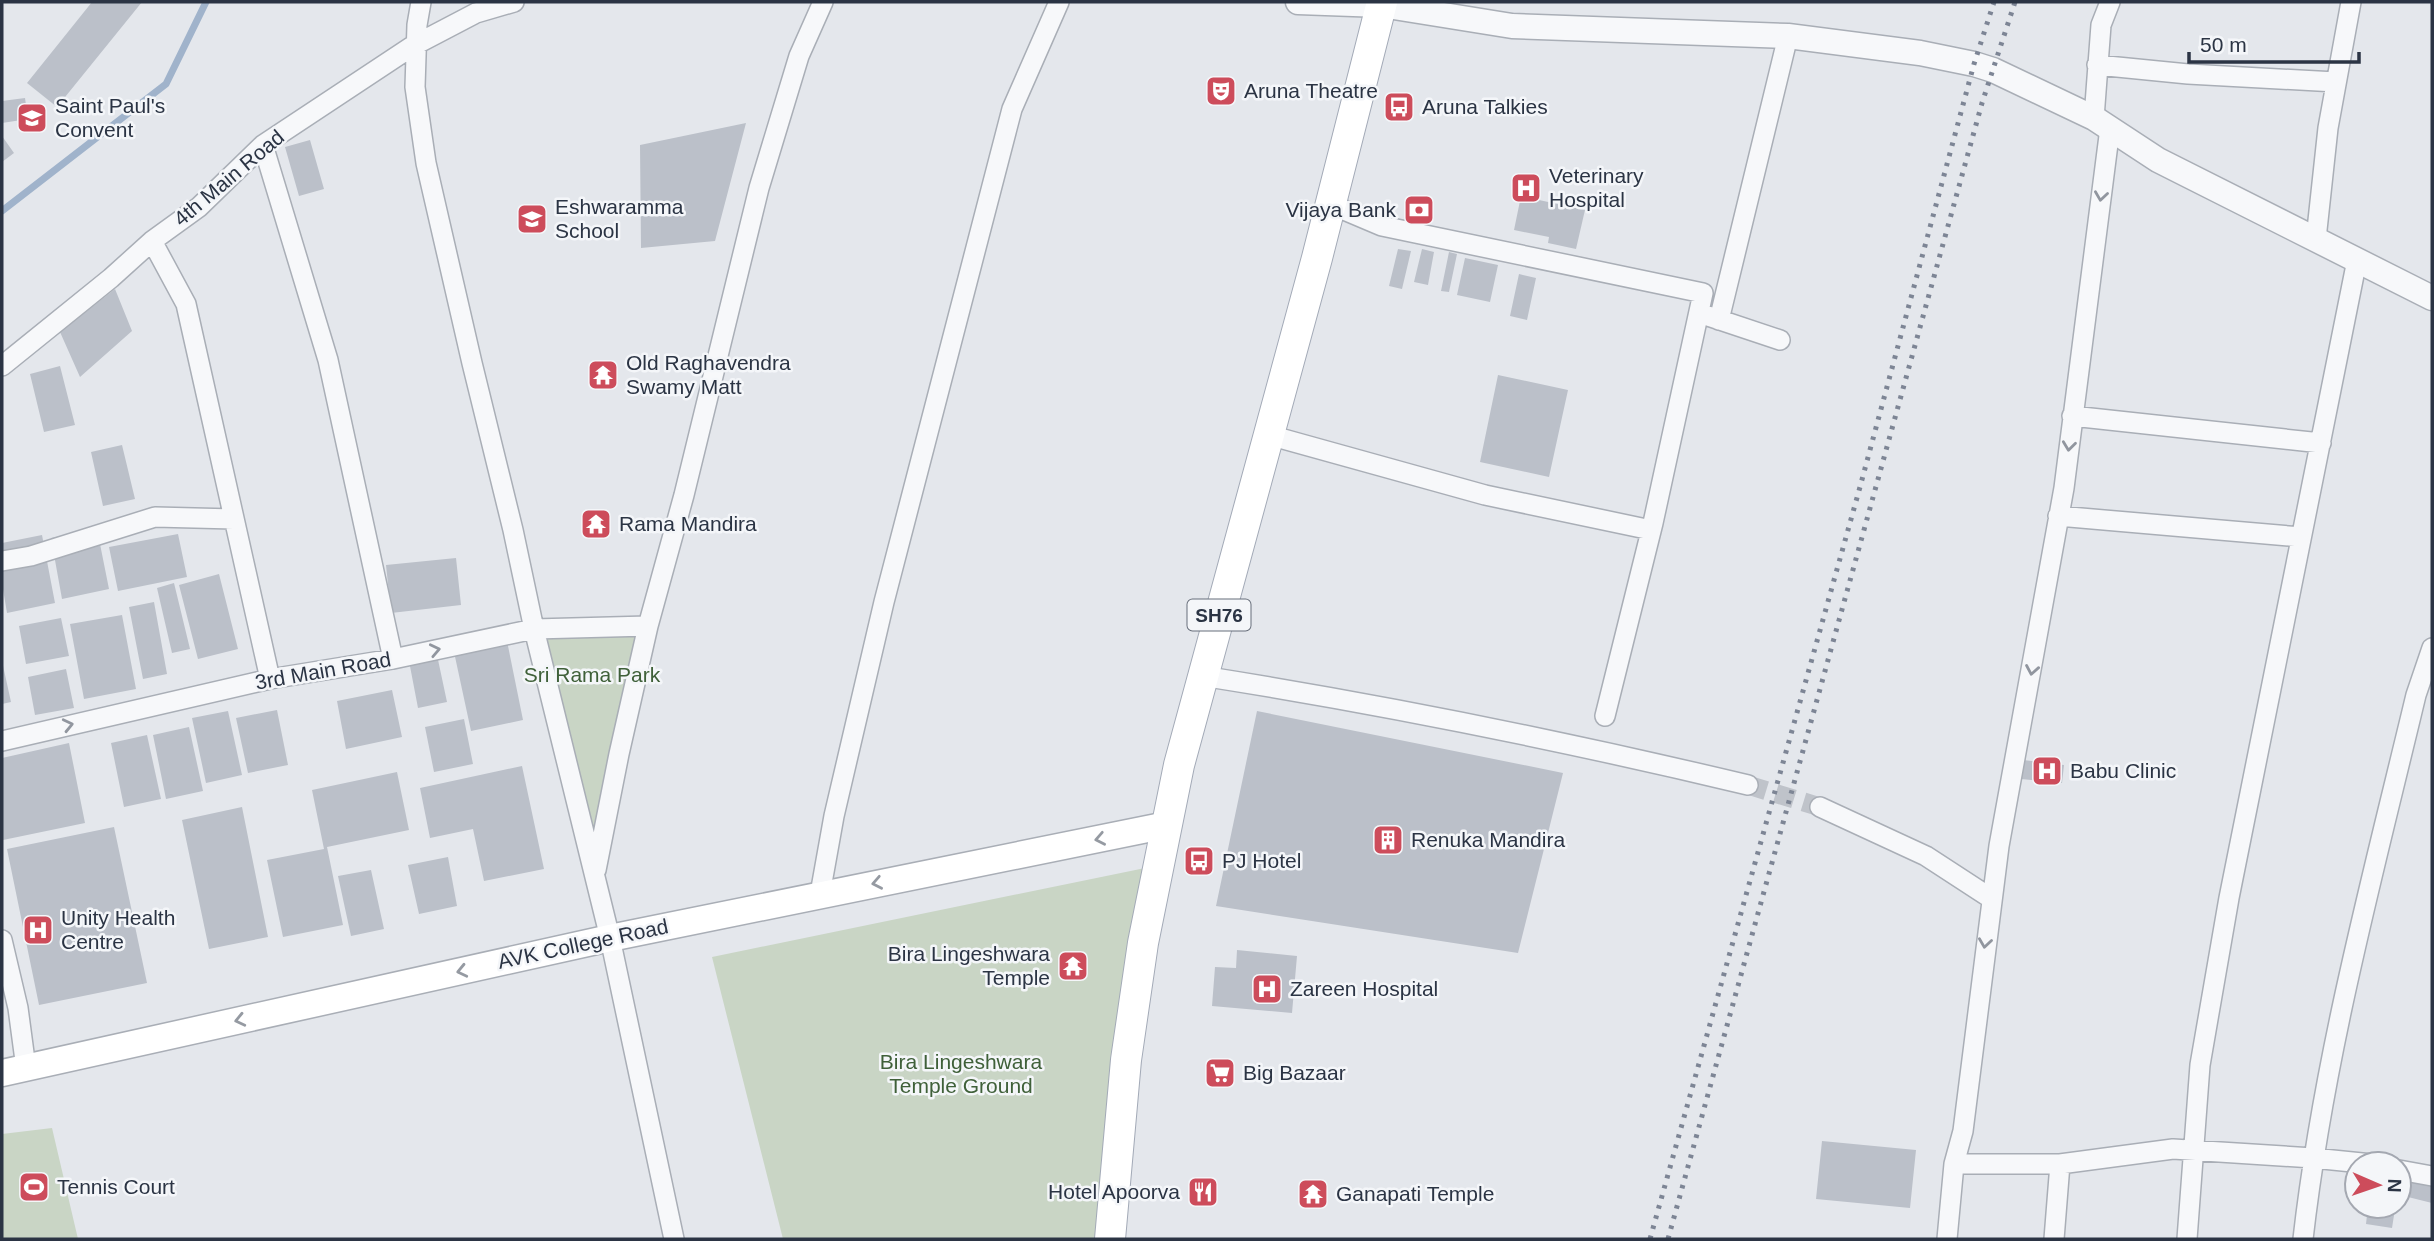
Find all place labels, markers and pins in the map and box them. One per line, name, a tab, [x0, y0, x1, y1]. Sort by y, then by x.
theatre icon: Aruna Theatre	[1204, 74, 1238, 108]
place label: Aruna Theatre	[1244, 79, 1378, 102]
bus stop icon: Aruna Talkies	[1382, 90, 1416, 124]
place label: Saint Paul's Convent	[55, 94, 165, 141]
place label: Aruna Talkies	[1422, 95, 1548, 118]
school or university icon: Saint Paul's Convent	[15, 101, 49, 135]
place label: Veterinary Hospital	[1549, 164, 1644, 211]
hospital icon: Veterinary Hospital	[1509, 171, 1543, 205]
bank icon: Vijaya Bank	[1402, 193, 1436, 227]
place label: Eshwaramma School	[555, 195, 684, 242]
place label: Vijaya Bank	[1285, 198, 1396, 221]
school or university icon: Eshwaramma School	[515, 202, 549, 236]
place label: Old Raghavendra Swamy Matt	[626, 351, 791, 398]
temple icon: Old Raghavendra Swamy Matt	[586, 358, 620, 392]
temple icon: Rama Mandira	[579, 507, 613, 541]
place label: Rama Mandira	[619, 512, 757, 535]
hospital icon: Babu Clinic	[2030, 754, 2064, 788]
place label: Babu Clinic	[2070, 759, 2176, 782]
building icon: Renuka Mandira	[1371, 823, 1405, 857]
place label: Renuka Mandira	[1411, 828, 1565, 851]
bus stop icon: PJ Hotel	[1182, 844, 1216, 878]
place label: PJ Hotel	[1222, 849, 1301, 872]
place label: Unity Health Centre	[61, 906, 175, 953]
hospital icon: Unity Health Centre	[21, 913, 55, 947]
place label: Bira Lingeshwara Temple	[888, 942, 1050, 989]
temple icon: Bira Lingeshwara Temple	[1056, 949, 1090, 983]
hospital icon: Zareen Hospital	[1250, 972, 1284, 1006]
place label: Zareen Hospital	[1290, 977, 1438, 1000]
supermarket icon: Big Bazaar	[1203, 1056, 1237, 1090]
place label: Big Bazaar	[1243, 1061, 1346, 1084]
sports icon: Tennis Court	[17, 1170, 51, 1204]
place label: Tennis Court	[57, 1175, 175, 1198]
restaurant icon: Hotel Apoorva	[1186, 1175, 1220, 1209]
temple icon: Ganapati Temple	[1296, 1177, 1330, 1211]
place label: Hotel Apoorva	[1048, 1180, 1180, 1203]
place label: Ganapati Temple	[1336, 1182, 1494, 1205]

